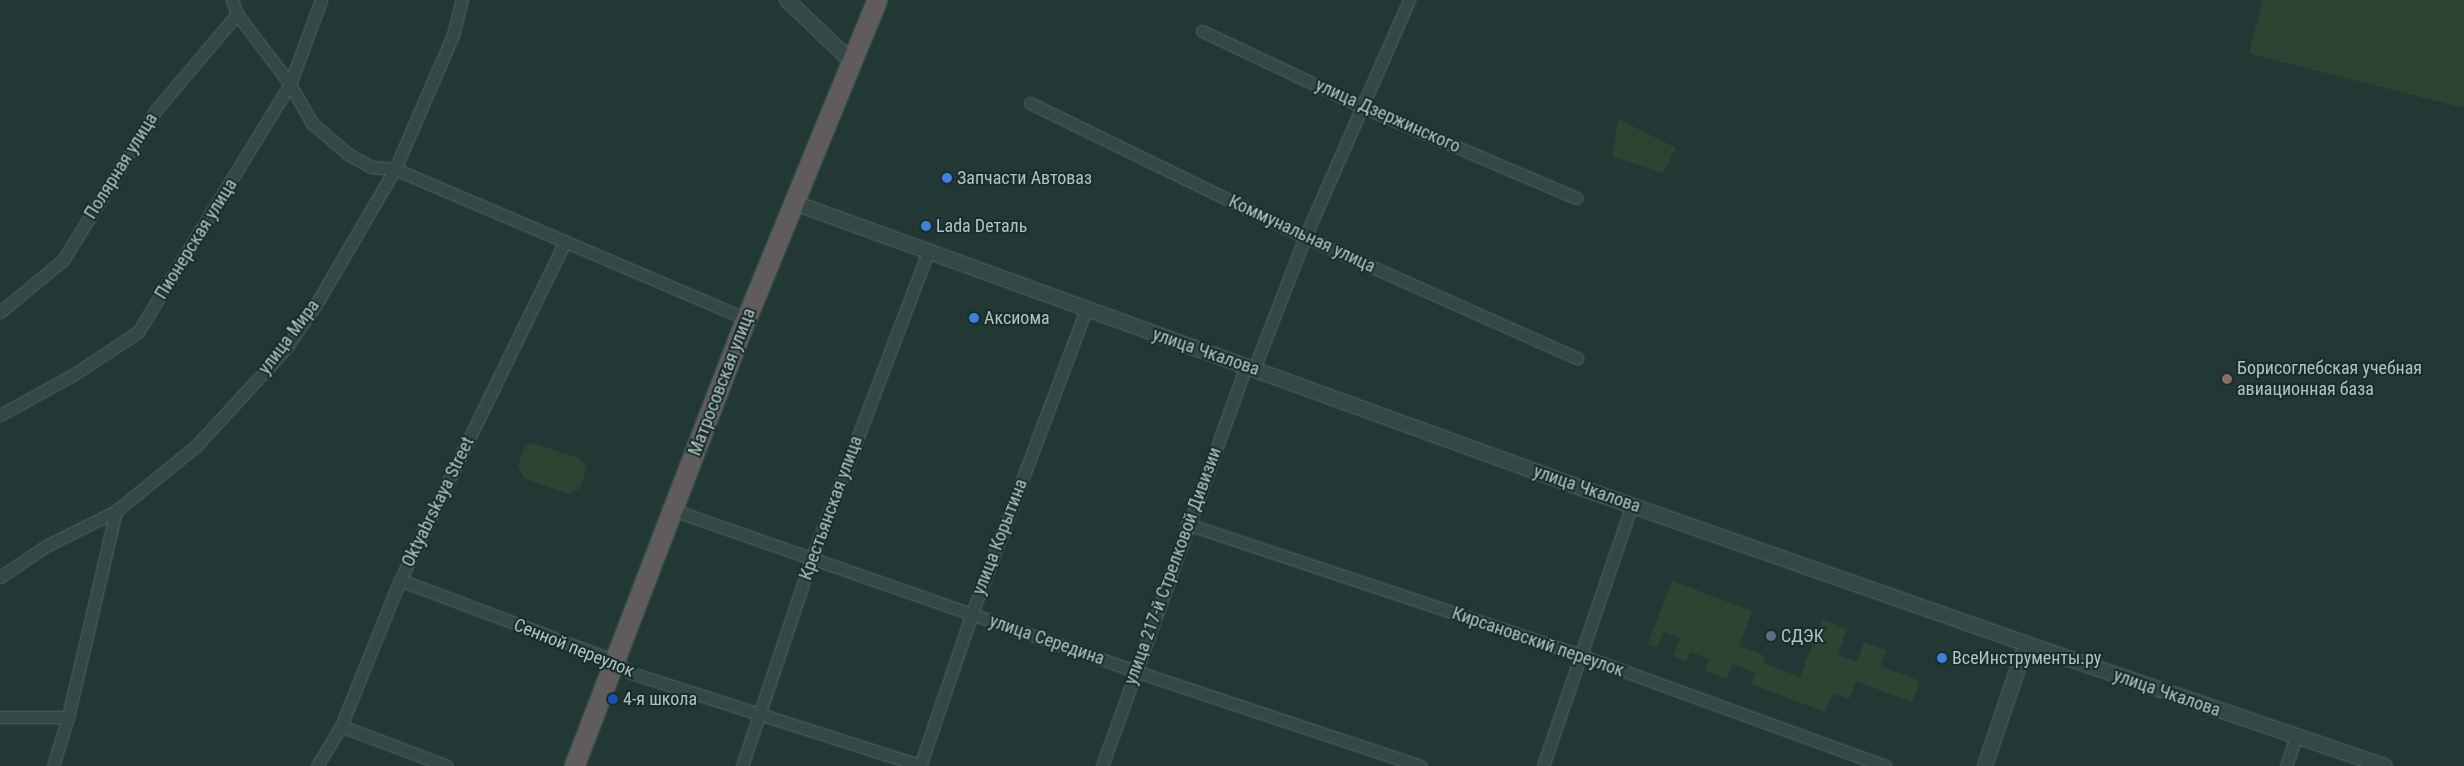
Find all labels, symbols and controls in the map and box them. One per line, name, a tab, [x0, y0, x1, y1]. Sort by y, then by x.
street label: улица Дзержинского	[1312, 74, 1464, 158]
street label: Полярная улица	[80, 109, 162, 223]
place label: Запчасти Автоваз	[957, 167, 1092, 189]
marker: Запчасти Автоваз	[941, 172, 953, 184]
street label: Пионерская улица	[150, 175, 242, 303]
street label: Коммунальная улица	[1225, 191, 1379, 277]
place label: Lada Dеталь	[936, 215, 1027, 237]
marker: Lada Dеталь	[920, 220, 932, 232]
street label: улица Мира	[254, 295, 324, 379]
street label: Матросовская улица	[684, 305, 760, 459]
place label: Аксиома	[984, 307, 1050, 329]
marker: Аксиома	[968, 312, 980, 324]
street label: улица Чкалова	[1150, 324, 1262, 380]
place label: Борисоглебская учебная авиационная база	[2237, 358, 2422, 400]
marker: Борисоглебская учебная авиационная база	[2221, 373, 2233, 385]
street label: Крестьянская улица	[795, 433, 867, 583]
street label: Oktyabrskaya Street	[397, 434, 479, 570]
street label: улица 217-й Стрелковой Дивизии	[1120, 444, 1226, 688]
street label: улица Чкалова	[1531, 461, 1643, 517]
street label: улица Корытина	[968, 476, 1032, 598]
street label: Кирсановский переулок	[1449, 602, 1627, 682]
street label: улица Середина	[987, 610, 1107, 670]
street label: Сенной переулок	[511, 614, 637, 682]
place label: СДЭК	[1781, 625, 1824, 647]
marker: СДЭК	[1765, 630, 1777, 642]
place label: ВсеИнструменты.ру	[1952, 647, 2101, 669]
marker: ВсеИнструменты.ру	[1936, 652, 1948, 664]
street label: улица Чкалова	[2111, 665, 2223, 721]
place label: 4-я школа	[623, 688, 697, 710]
marker: 4-я школа	[607, 693, 619, 705]

